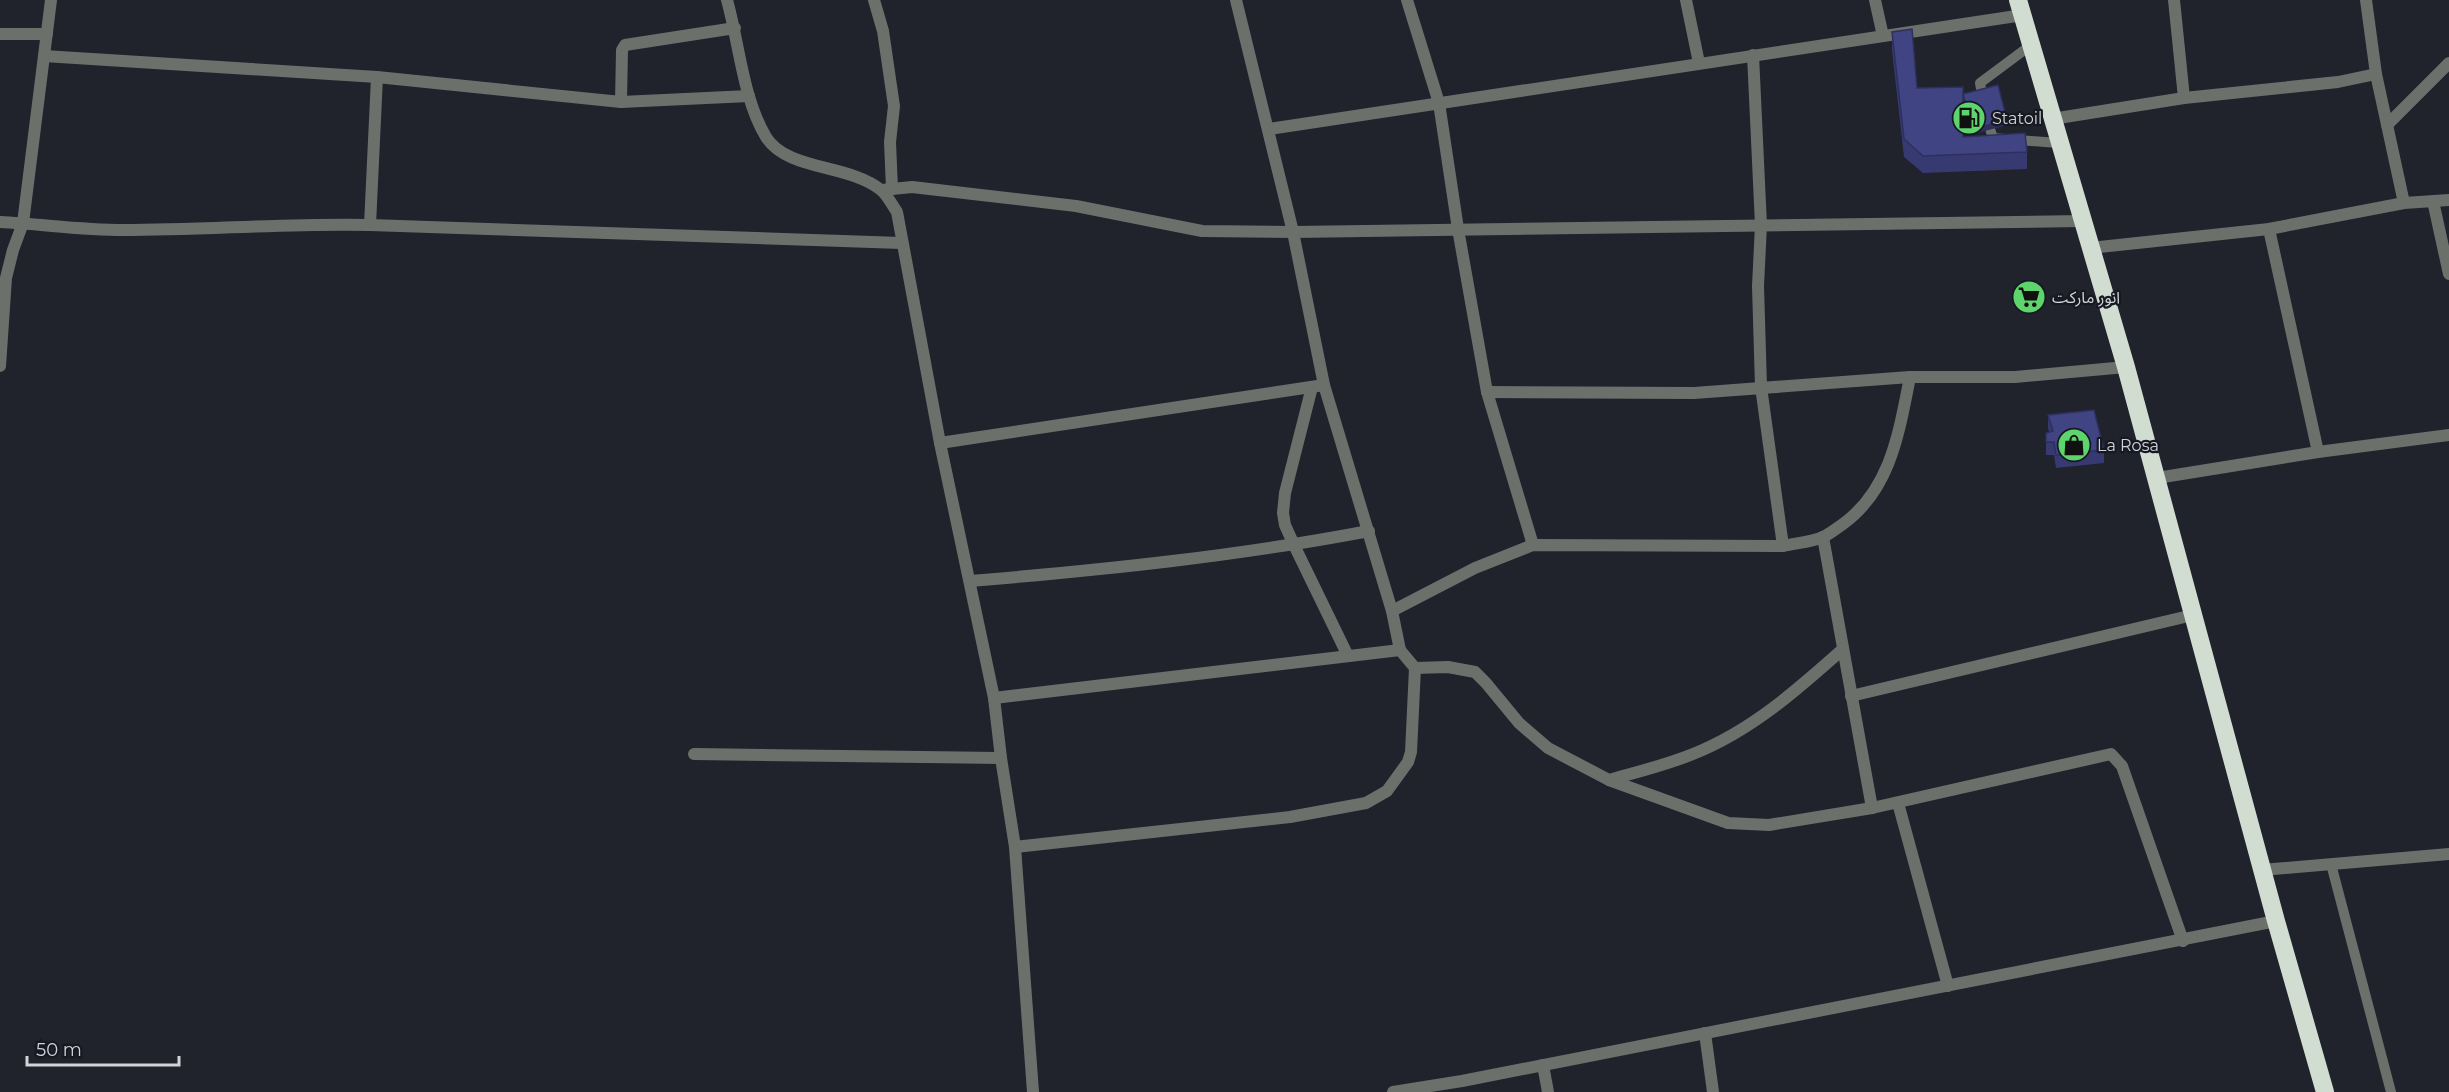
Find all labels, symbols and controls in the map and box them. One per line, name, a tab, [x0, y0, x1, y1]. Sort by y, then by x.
fuel station icon: Statoil	[1951, 100, 1987, 136]
place label: Statoil	[1992, 109, 2042, 128]
supermarket icon: انور ماركت	[2011, 279, 2047, 315]
place label: انور ماركت	[2052, 288, 2120, 307]
shop icon: La Rosa	[2056, 427, 2092, 463]
place label: La Rosa	[2097, 436, 2159, 455]
scale bar	[27, 1029, 178, 1067]
text: 50 m	[36, 1039, 82, 1061]

